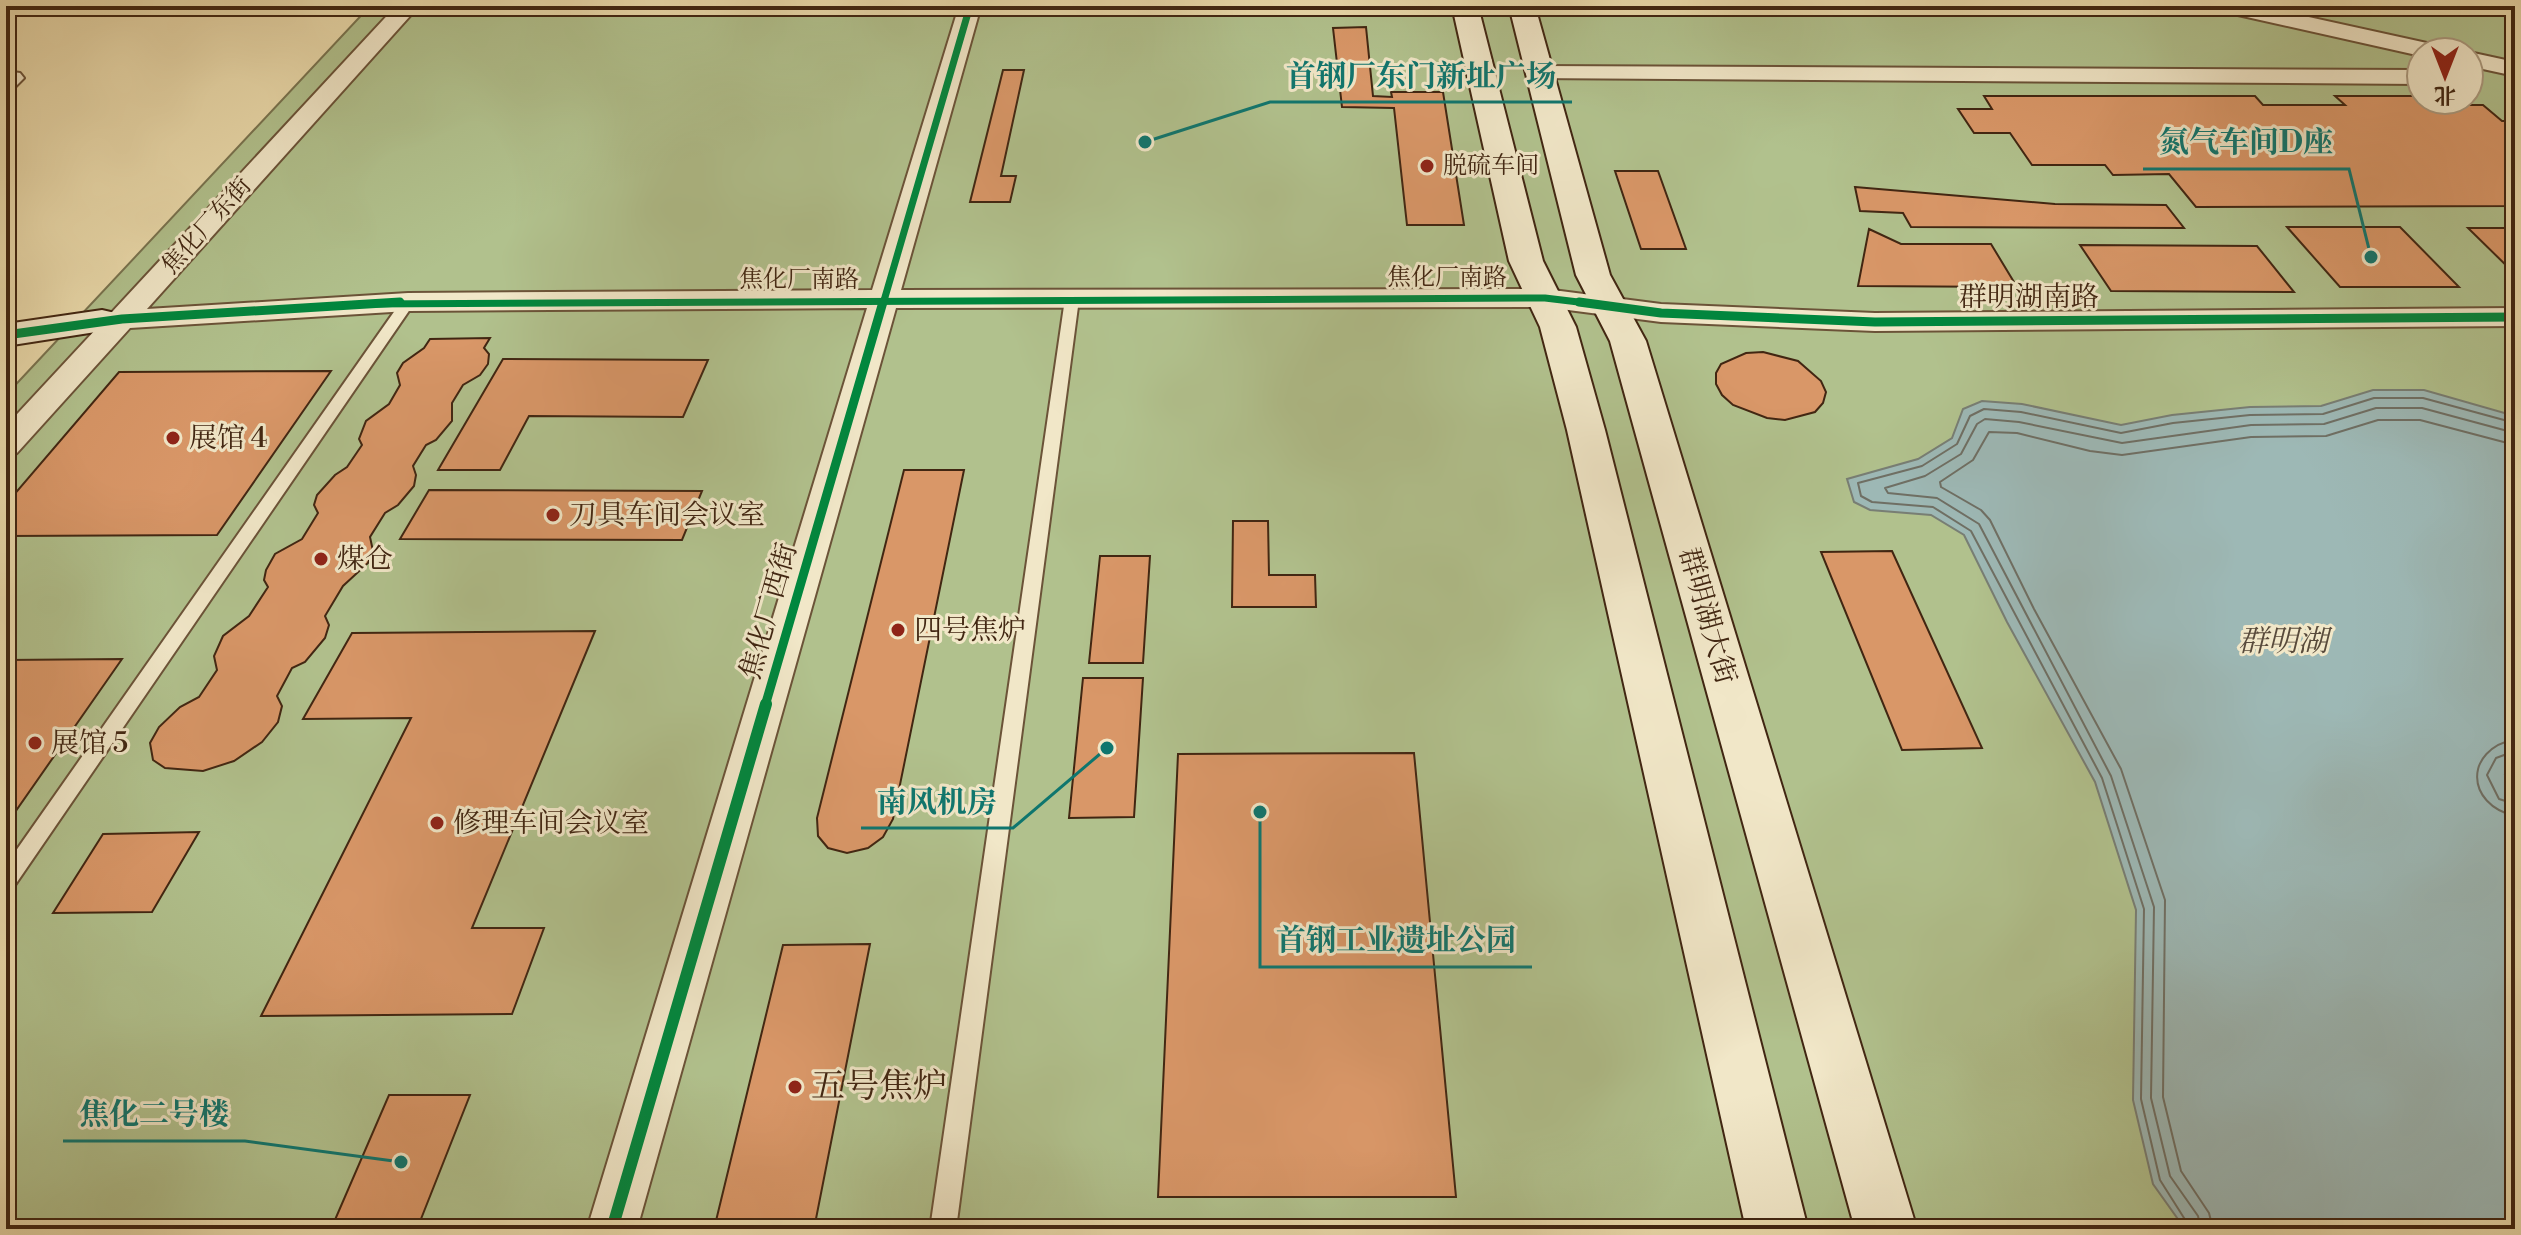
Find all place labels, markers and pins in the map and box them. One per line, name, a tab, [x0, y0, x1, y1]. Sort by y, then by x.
callout: 首钢厂东门新址广场	[1270, 48, 1572, 102]
callout: 氮气车间D座	[2143, 115, 2349, 169]
place label: 脱硫车间	[1443, 151, 1539, 181]
marker: 脱硫车间	[1418, 157, 1436, 175]
place label: 展馆 4	[189, 421, 267, 456]
marker: 展馆 4	[164, 429, 182, 447]
place label: 刀具车间会议室	[569, 498, 765, 533]
marker: 刀具车间会议室	[544, 506, 562, 524]
place label: 煤仓	[337, 542, 393, 577]
marker: 煤仓	[312, 550, 330, 568]
place label: 四号焦炉	[914, 613, 1026, 648]
marker: 四号焦炉	[889, 621, 907, 639]
place label: 展馆 5	[51, 726, 128, 761]
marker: 展馆 5	[26, 734, 44, 752]
callout: 南风机房	[861, 774, 1013, 828]
place label: 修理车间会议室	[453, 806, 649, 841]
marker: 修理车间会议室	[428, 814, 446, 832]
callout: 首钢工业遗址公园	[1260, 913, 1532, 967]
place label: 五号焦炉	[811, 1066, 947, 1108]
marker: 五号焦炉	[786, 1078, 804, 1096]
callout: 焦化二号楼	[63, 1087, 245, 1141]

